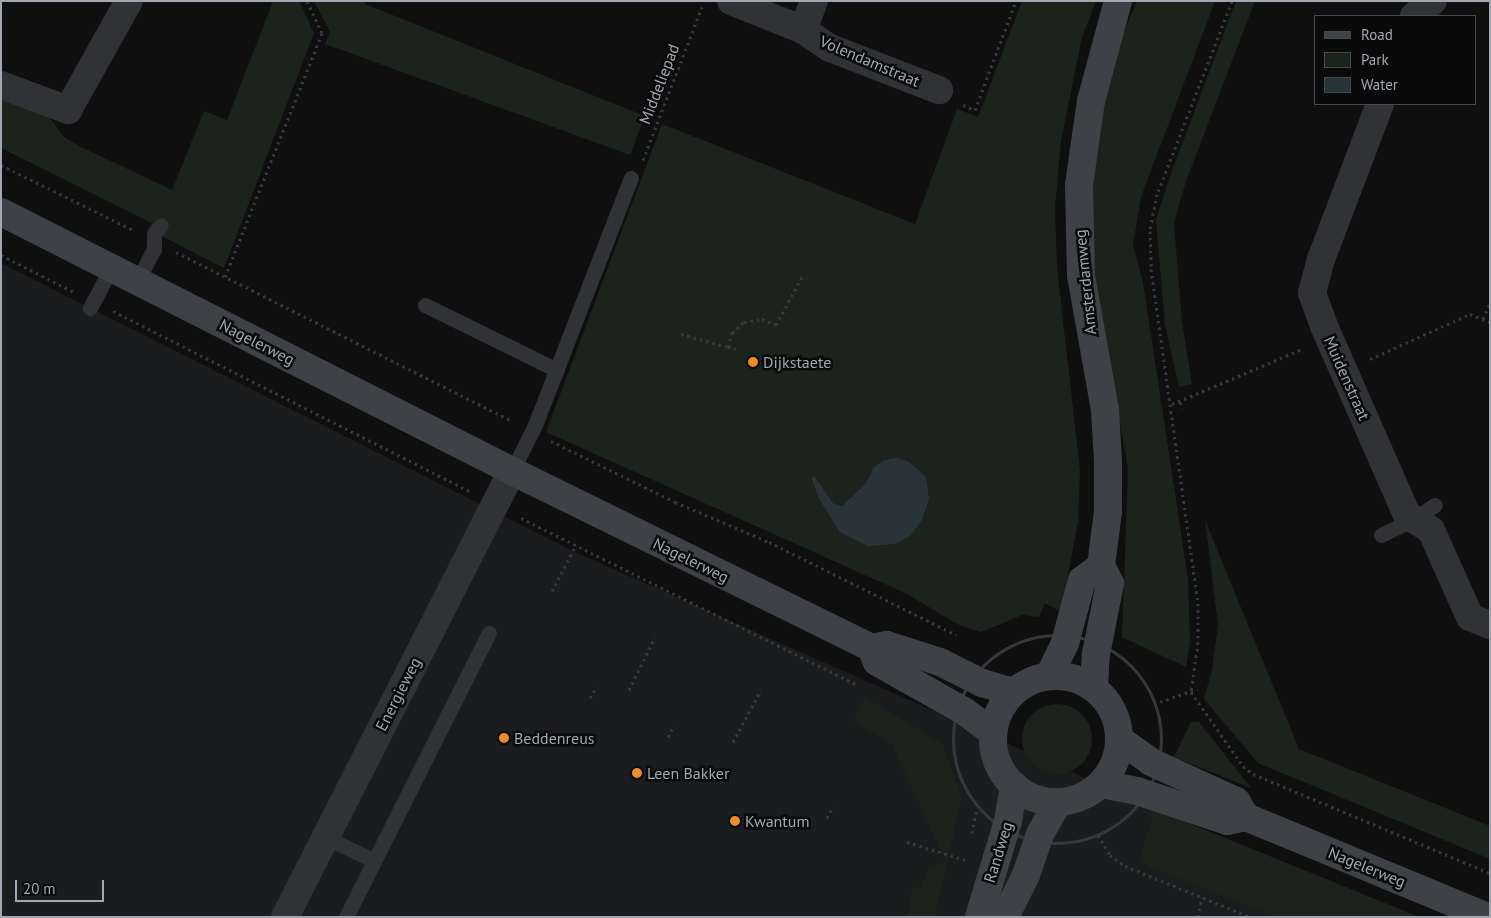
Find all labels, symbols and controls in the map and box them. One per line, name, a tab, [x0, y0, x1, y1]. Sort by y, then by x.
legend	[1314, 15, 1476, 105]
text: Road	[1361, 25, 1393, 44]
street label: Volendamstraat	[817, 31, 923, 91]
street label: Middeliepad	[635, 41, 683, 127]
text: Park	[1361, 50, 1389, 69]
text: Water	[1361, 75, 1398, 94]
street label: Amsterdamweg	[1070, 229, 1100, 335]
street label: Nagelerweg	[216, 315, 298, 369]
street label: Muidenstraat	[1320, 333, 1374, 423]
place label: Dijkstaete	[763, 352, 831, 372]
marker: Dijkstaete	[747, 356, 759, 368]
street label: Nagelerweg	[650, 533, 732, 587]
street label: Energieweg	[371, 654, 425, 734]
place label: Beddenreus	[514, 728, 594, 748]
marker: Beddenreus	[498, 732, 510, 744]
place label: Leen Bakker	[647, 763, 729, 783]
marker: Leen Bakker	[631, 767, 643, 779]
place label: Kwantum	[745, 811, 809, 831]
marker: Kwantum	[729, 815, 741, 827]
street label: Randweg	[980, 819, 1016, 885]
street label: Nagelerweg	[1325, 843, 1409, 891]
scale bar	[18, 870, 106, 902]
text: 20 m	[23, 879, 56, 898]

